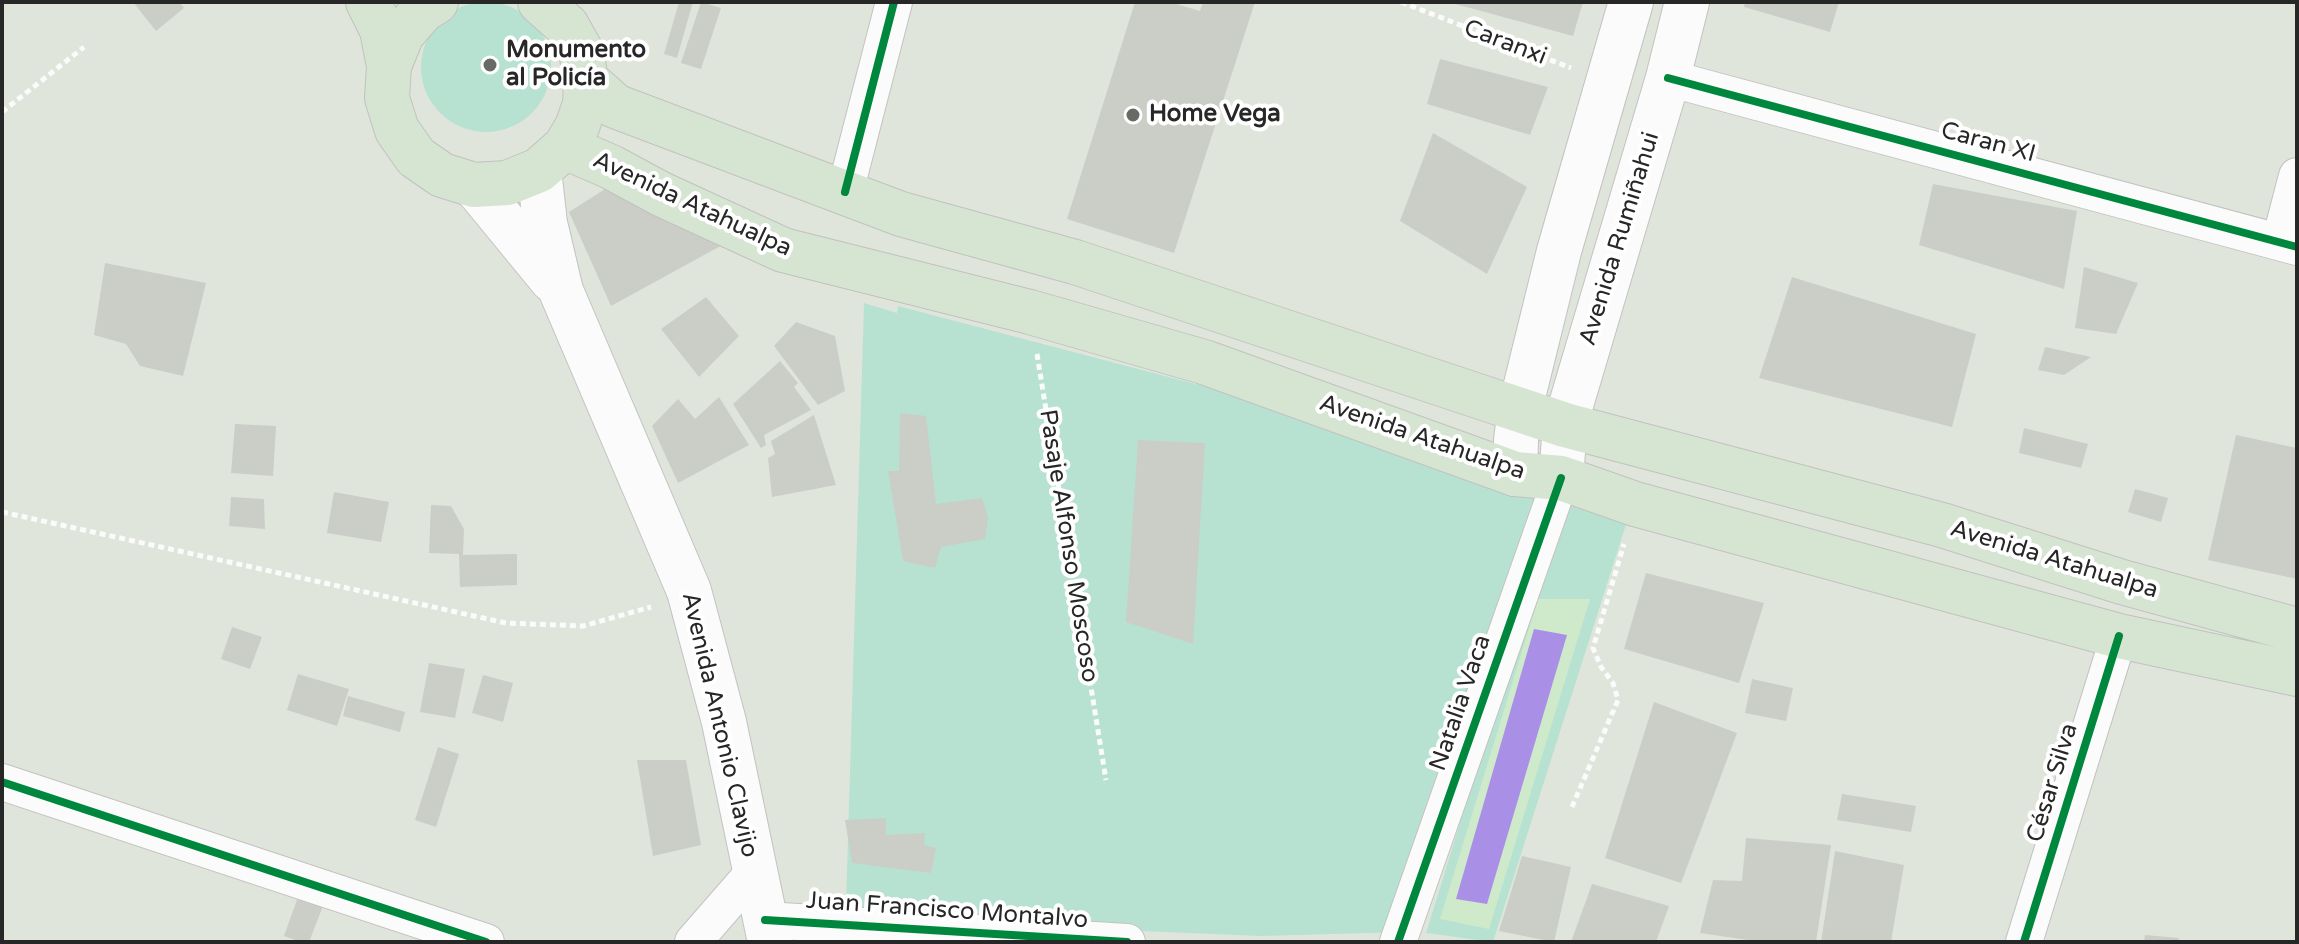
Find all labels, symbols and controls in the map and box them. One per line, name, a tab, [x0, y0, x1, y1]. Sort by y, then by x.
street label: Caranxi	[1459, 14, 1551, 72]
place label: Monumento al Policía	[506, 37, 646, 93]
marker: Monumento al Policía	[481, 56, 499, 74]
place label: Home Vega	[1149, 101, 1281, 129]
marker: Home Vega	[1124, 106, 1142, 124]
street label: Caran XI	[1938, 117, 2038, 169]
street label: Avenida Rumiñahui	[1574, 129, 1666, 349]
street label: Avenida Atahualpa	[588, 146, 796, 264]
street label: Avenida Atahualpa	[1315, 389, 1529, 487]
street label: Pasaje Alfonso Moscoso	[1032, 407, 1104, 685]
street label: Avenida Atahualpa	[1947, 515, 2161, 605]
street label: Avenida Antonio Clavijo	[674, 590, 764, 860]
street label: Natalia Vaca	[1424, 631, 1498, 775]
street label: César Silva	[2021, 720, 2085, 846]
street label: Juan Francisco Montalvo	[805, 887, 1089, 935]

